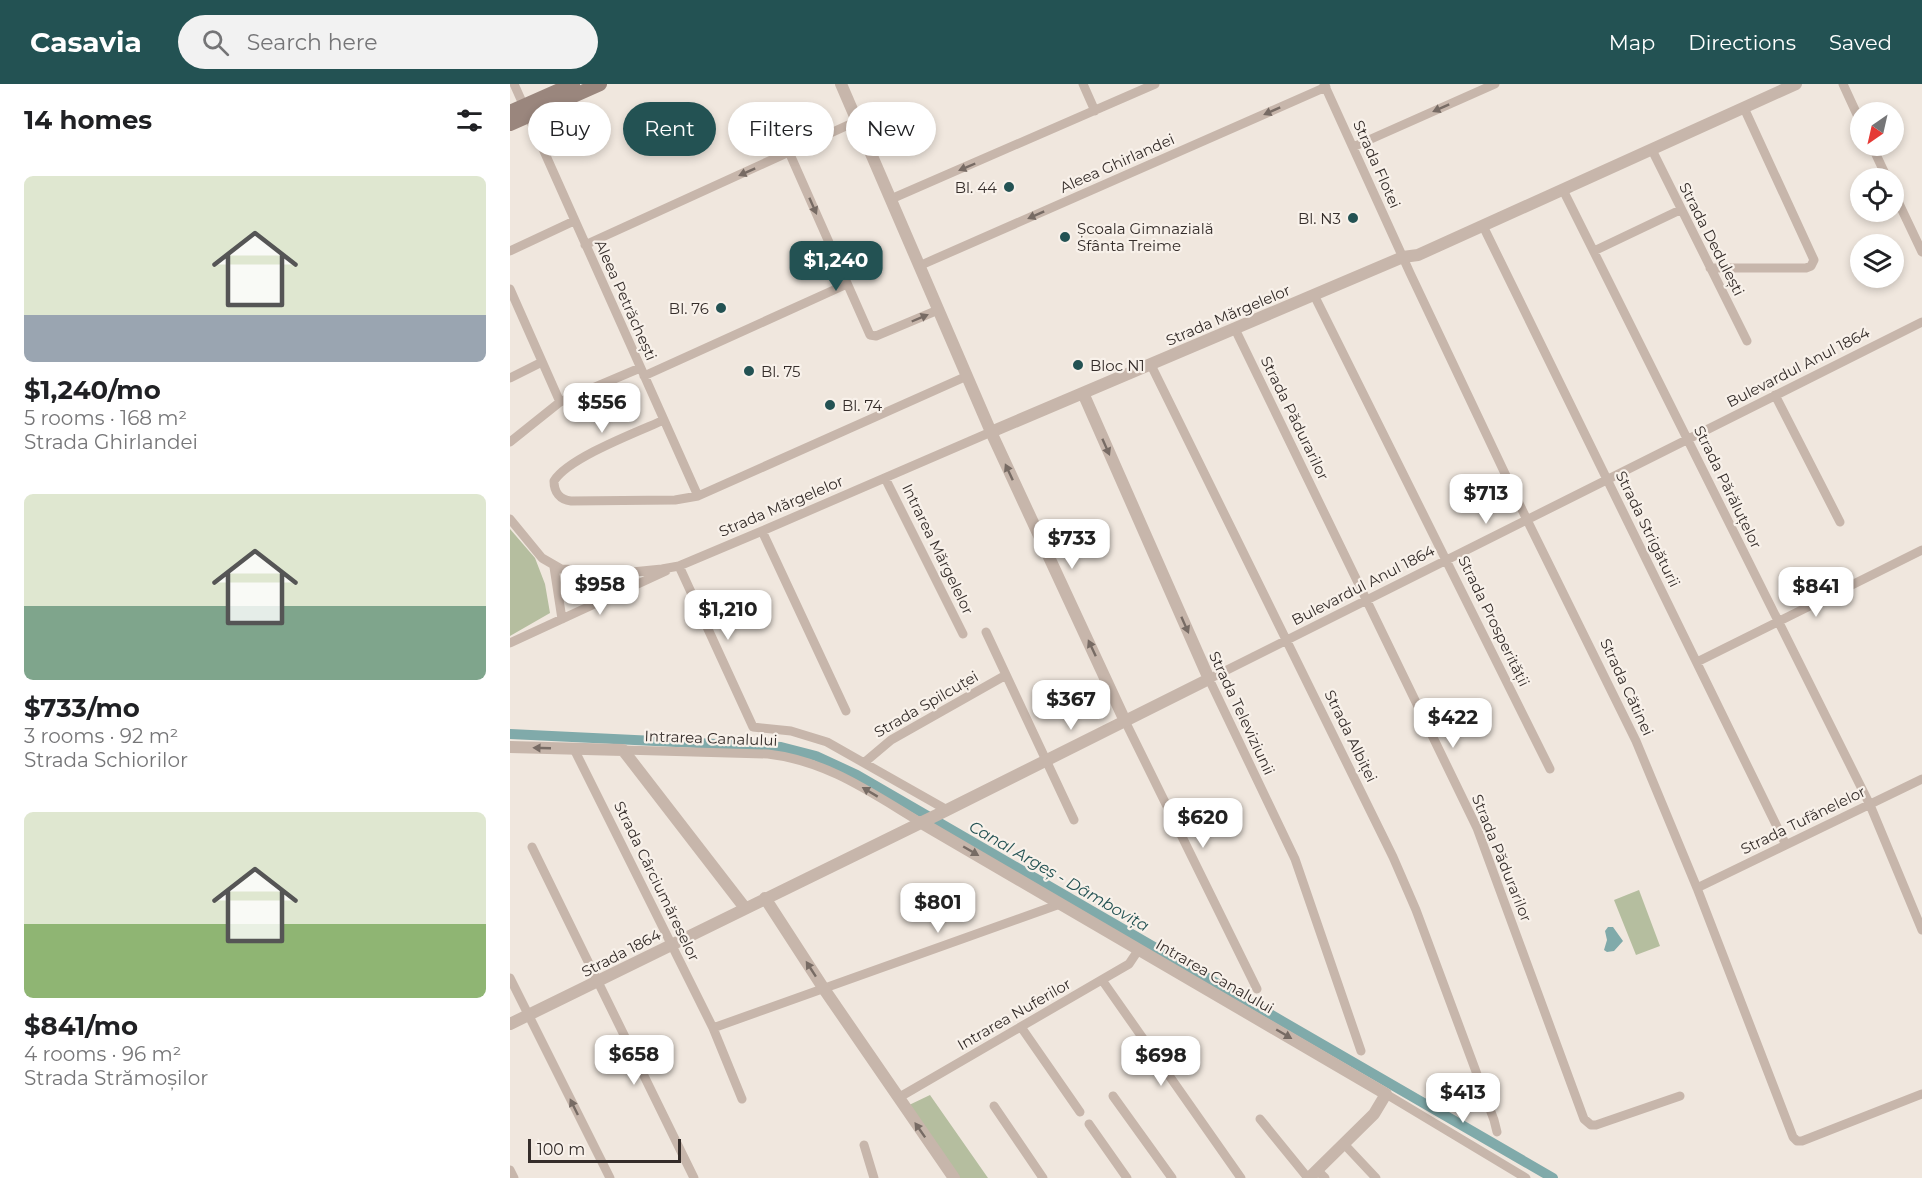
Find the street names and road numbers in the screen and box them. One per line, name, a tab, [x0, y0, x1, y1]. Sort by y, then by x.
street label: Strada Flotei	[1349, 117, 1405, 211]
street label: Aleea Ghirlandei	[1057, 129, 1177, 197]
street label: Strada Dedulești	[1674, 179, 1749, 299]
street label: Aleea Petrăchești	[590, 237, 661, 364]
street label: Strada Mărgelelor	[1163, 280, 1293, 350]
street label: Bulevardul Anul 1864	[1723, 323, 1873, 411]
street label: Strada Pădurarilor	[1257, 353, 1333, 483]
street label: Strada Părăluțelor	[1689, 422, 1766, 552]
street label: Strada Strigăturii	[1612, 468, 1684, 590]
street label: Strada Mărgelelor	[716, 471, 846, 541]
street label: Intrarea Mărgelelor	[898, 480, 978, 618]
street label: Bulevardul Anul 1864	[1288, 541, 1438, 629]
street label: Strada Prosperității	[1453, 552, 1534, 690]
street label: Strada Cătinei	[1596, 635, 1658, 739]
street label: Strada Televiziunii	[1205, 648, 1279, 778]
street label: Strada Spilcuței	[870, 666, 982, 742]
street label: Strada Albiței	[1320, 687, 1382, 786]
street label: Intrarea Canalului	[644, 726, 778, 750]
street label: Strada Tufănelelor	[1737, 782, 1869, 858]
street label: Strada Pădurarilor	[1468, 791, 1536, 925]
street label: Strada Cârciumăreselor	[610, 798, 704, 964]
street label: Strada 1864	[578, 925, 664, 981]
street label: Intrarea Canalului	[1153, 934, 1277, 1018]
street label: Intrarea Nuferilor	[954, 974, 1074, 1054]

